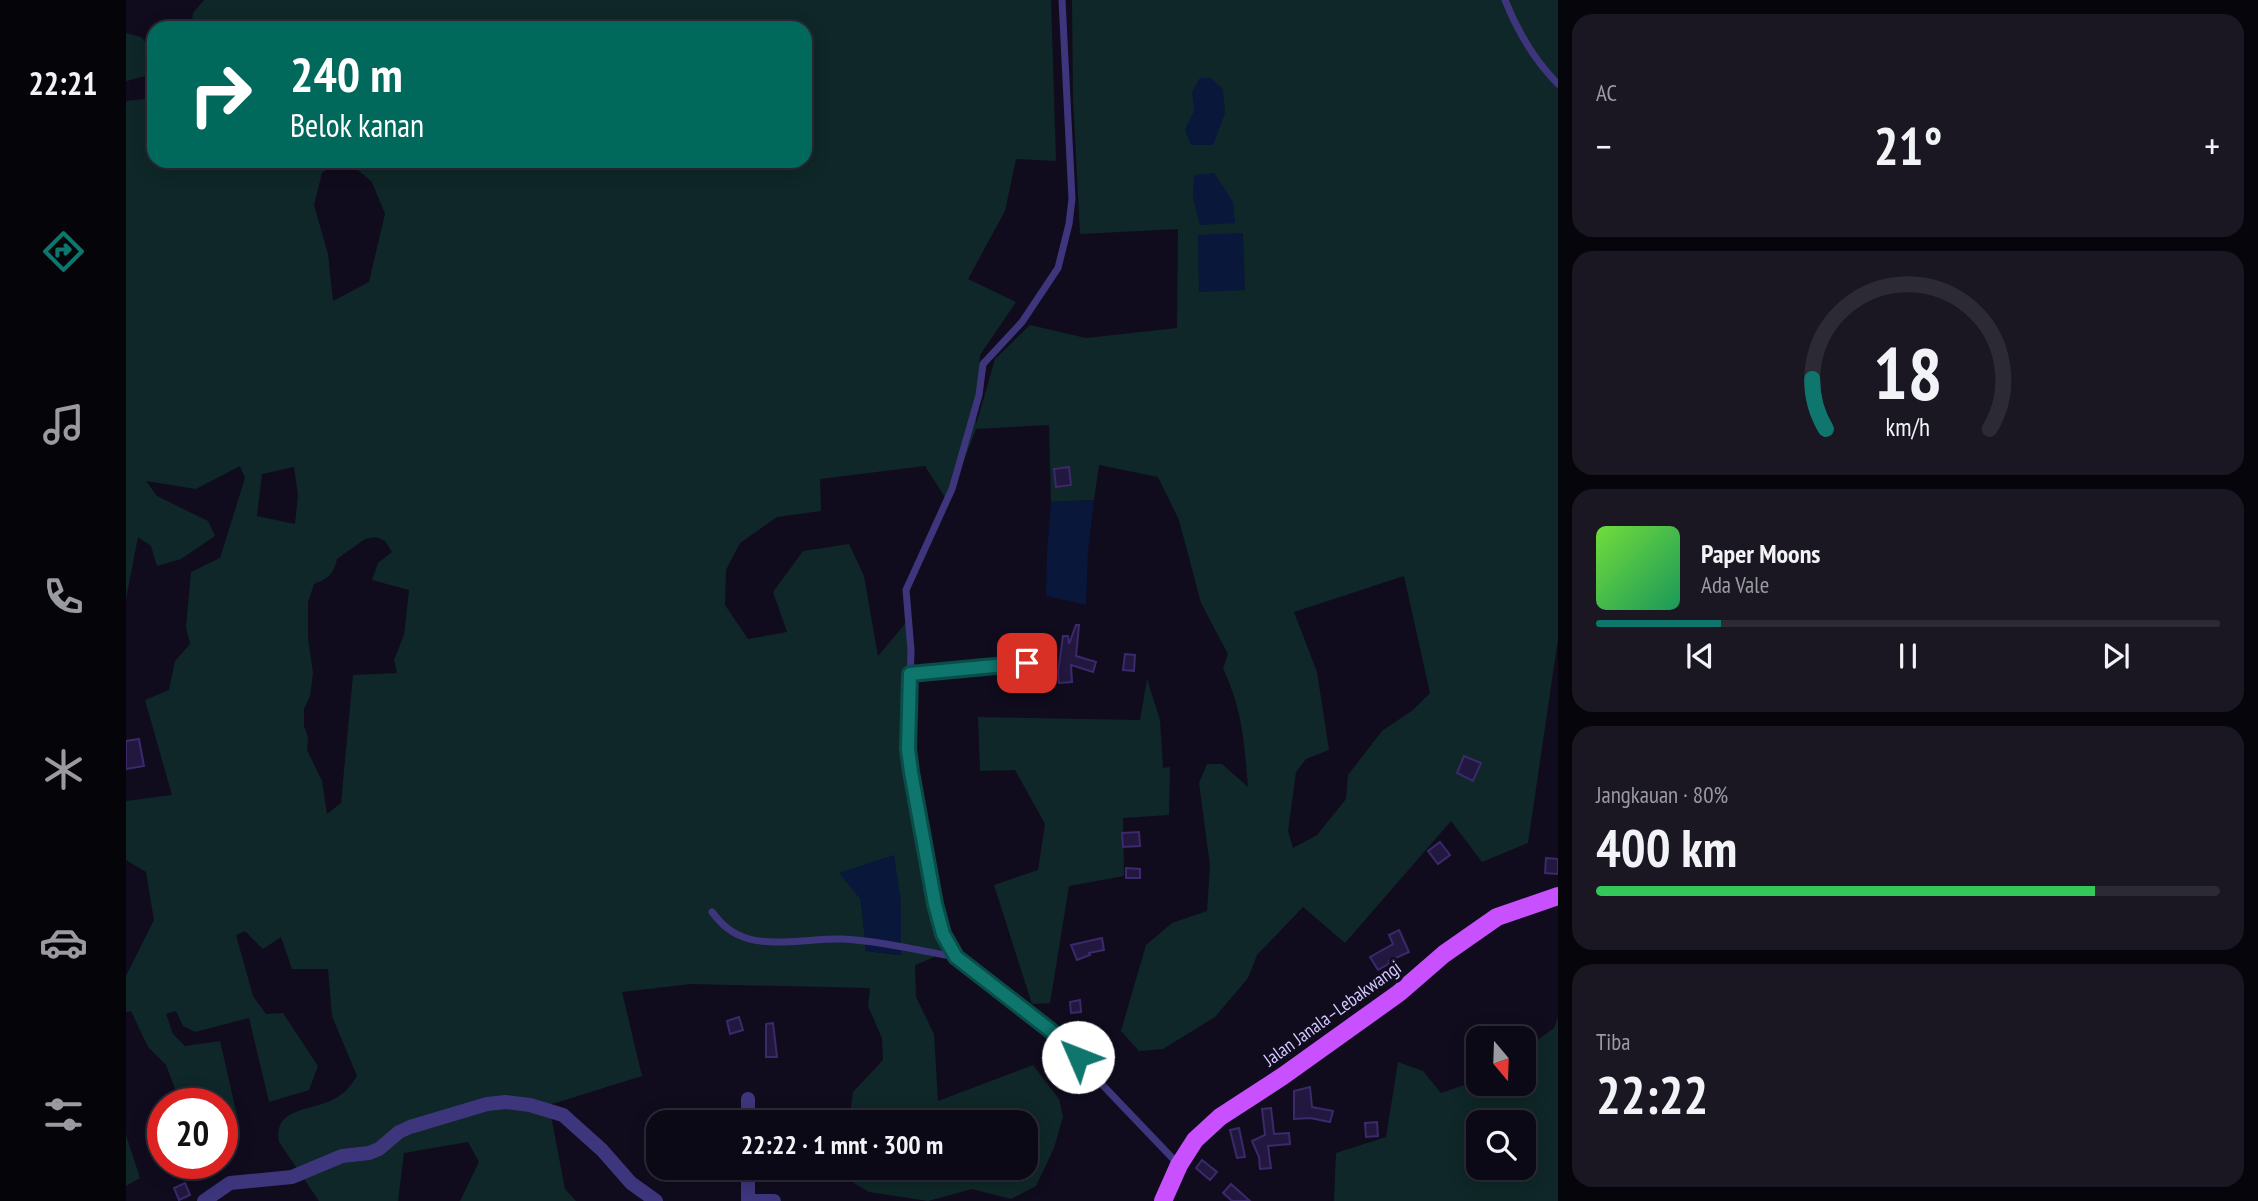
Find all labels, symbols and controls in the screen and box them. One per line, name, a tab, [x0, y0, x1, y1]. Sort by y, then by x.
text: 240 m	[290, 42, 403, 106]
icon: right	[175, 49, 266, 140]
text: 22:21	[28, 62, 98, 104]
text: AC	[1596, 78, 1617, 107]
text: Belok kanan	[290, 104, 424, 146]
text: 21°	[1874, 112, 1942, 179]
text: −	[1596, 121, 1612, 170]
text: +	[2204, 121, 2220, 170]
icon: directions	[39, 227, 88, 276]
text: 18	[1873, 326, 1943, 420]
icon: music	[39, 400, 88, 449]
text: km/h	[1886, 411, 1930, 443]
text: Paper Moons	[1701, 537, 1820, 570]
text: Ada Vale	[1701, 570, 1769, 599]
icon: phone	[39, 572, 88, 621]
pin	[997, 633, 1057, 693]
icon: previous	[1681, 637, 1719, 675]
icon: pause	[1889, 637, 1927, 675]
icon: next	[2097, 637, 2135, 675]
icon: arrive	[1008, 644, 1046, 682]
icon: climate	[39, 745, 88, 794]
text: Jangkauan · 80%	[1596, 780, 1728, 809]
text: 400 km	[1596, 814, 1737, 881]
icon: car	[39, 918, 88, 967]
street label: Jalan Janala–Lebakwangi	[1258, 955, 1406, 1072]
position arrow	[1041, 1020, 1115, 1094]
north arrow	[1466, 1026, 1536, 1096]
map controls	[1466, 1026, 1536, 1180]
text: Tiba	[1596, 1027, 1630, 1056]
text: 22:22	[1596, 1061, 1708, 1128]
speed limit sign: 20	[147, 1088, 238, 1179]
icon: filters	[39, 1090, 88, 1139]
button: search	[1466, 1110, 1536, 1180]
text: 22:22 · 1 mnt · 300 m	[741, 1128, 943, 1161]

